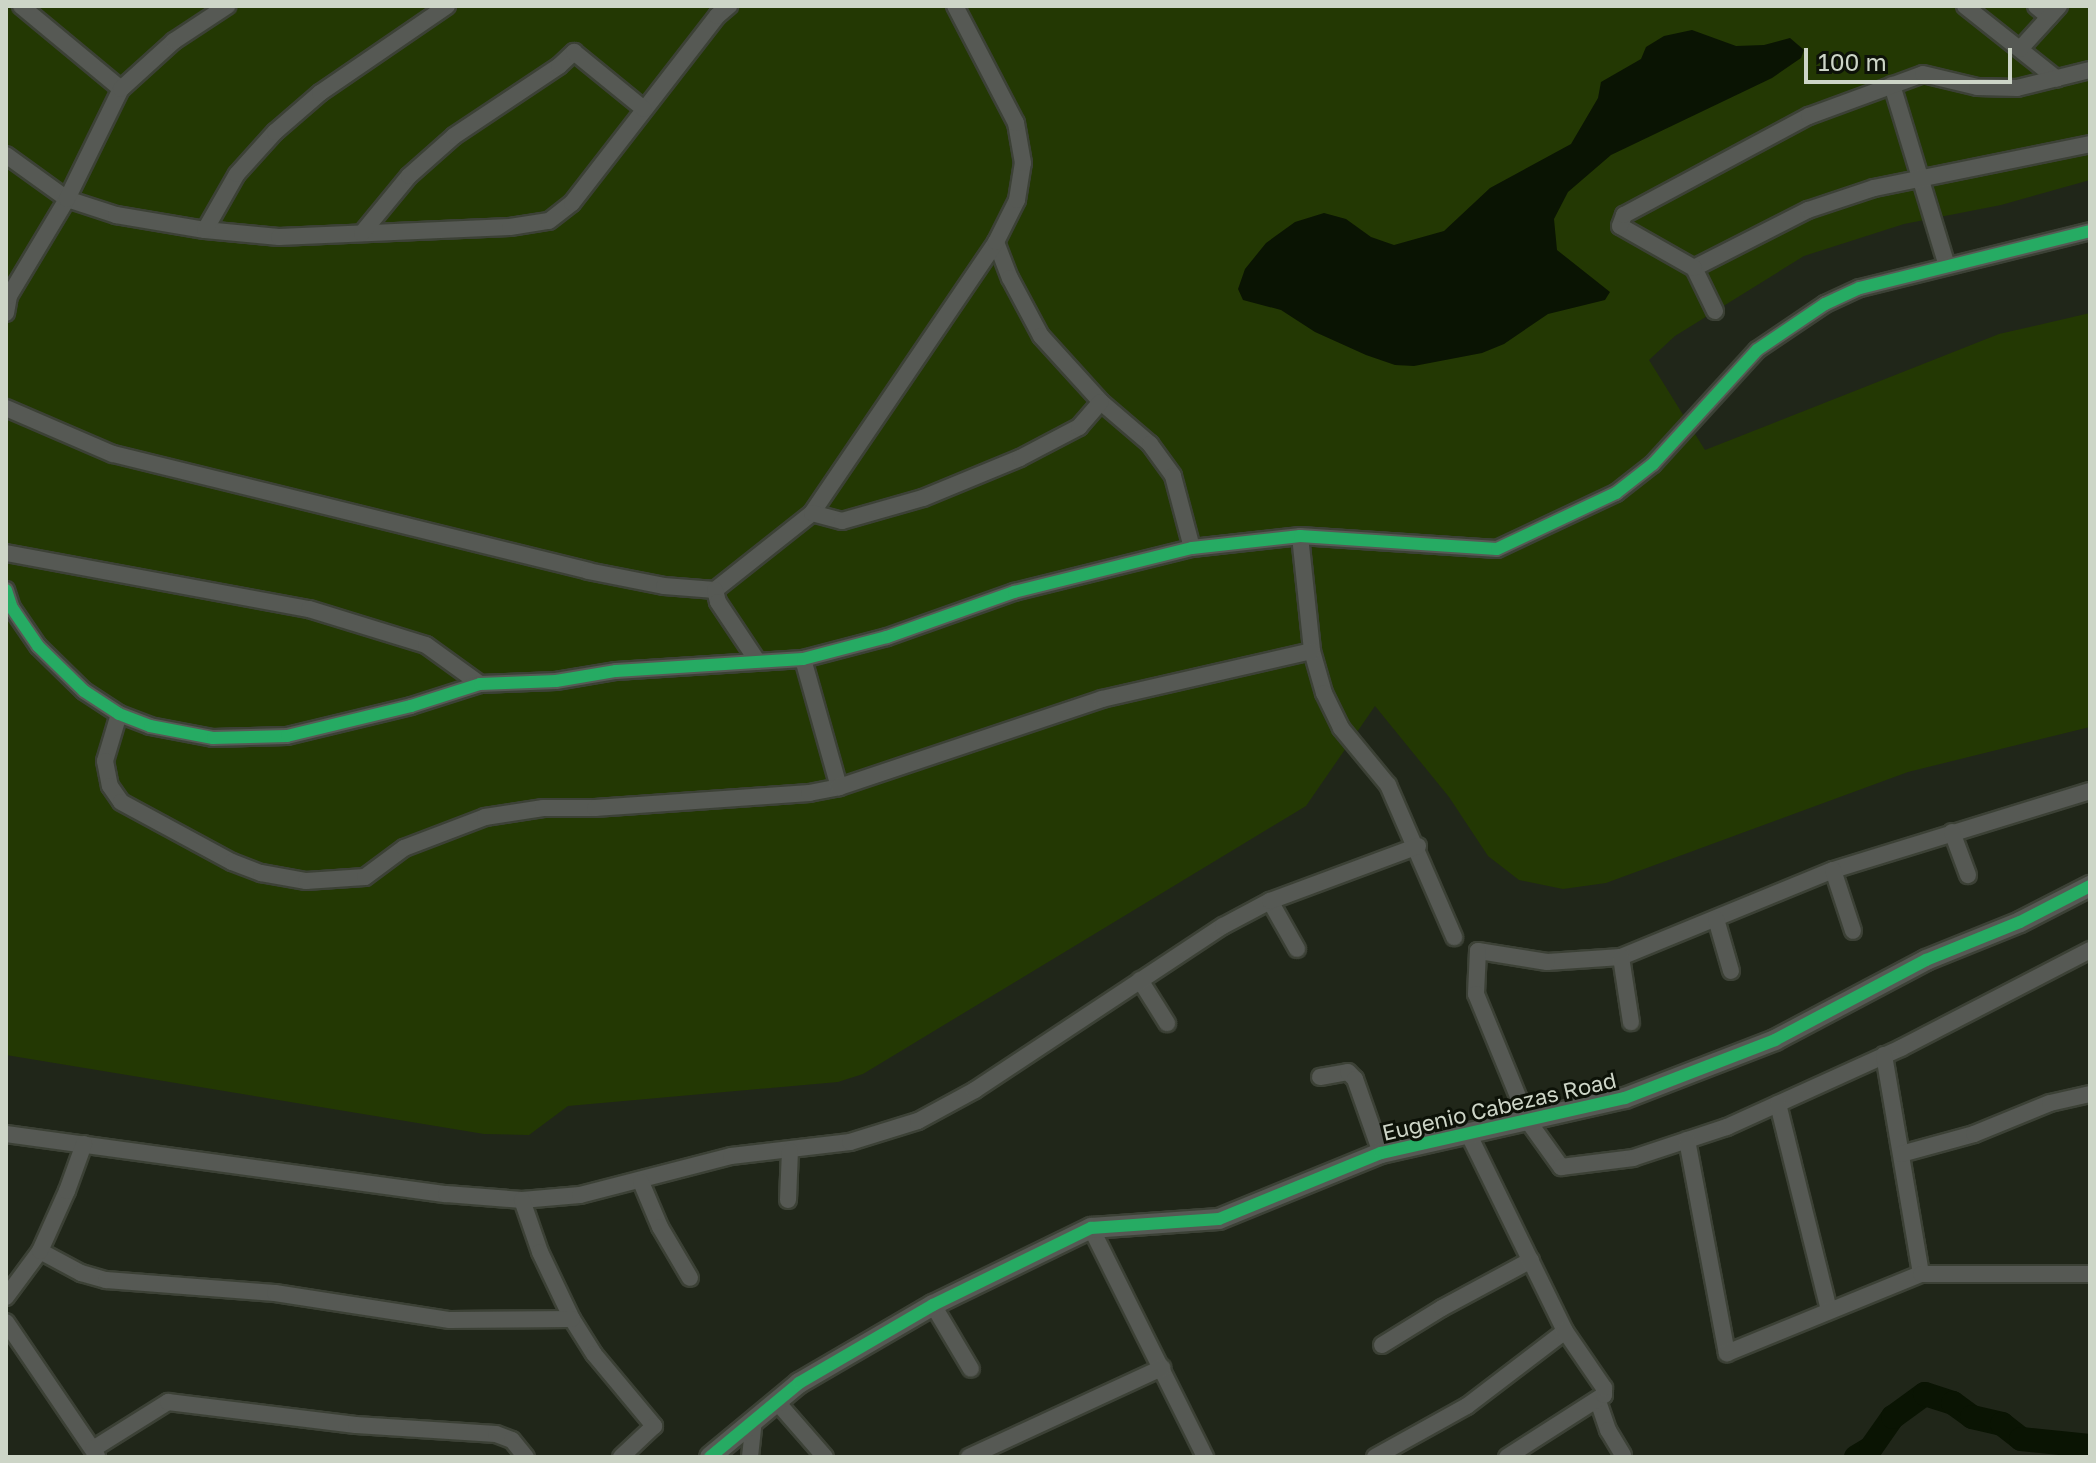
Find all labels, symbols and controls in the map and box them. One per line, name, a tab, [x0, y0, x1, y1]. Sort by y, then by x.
scale bar	[1808, 32, 2016, 82]
text: 100 m	[1818, 47, 1887, 76]
street label: Eugenio Cabezas Road	[1379, 1066, 1619, 1146]

